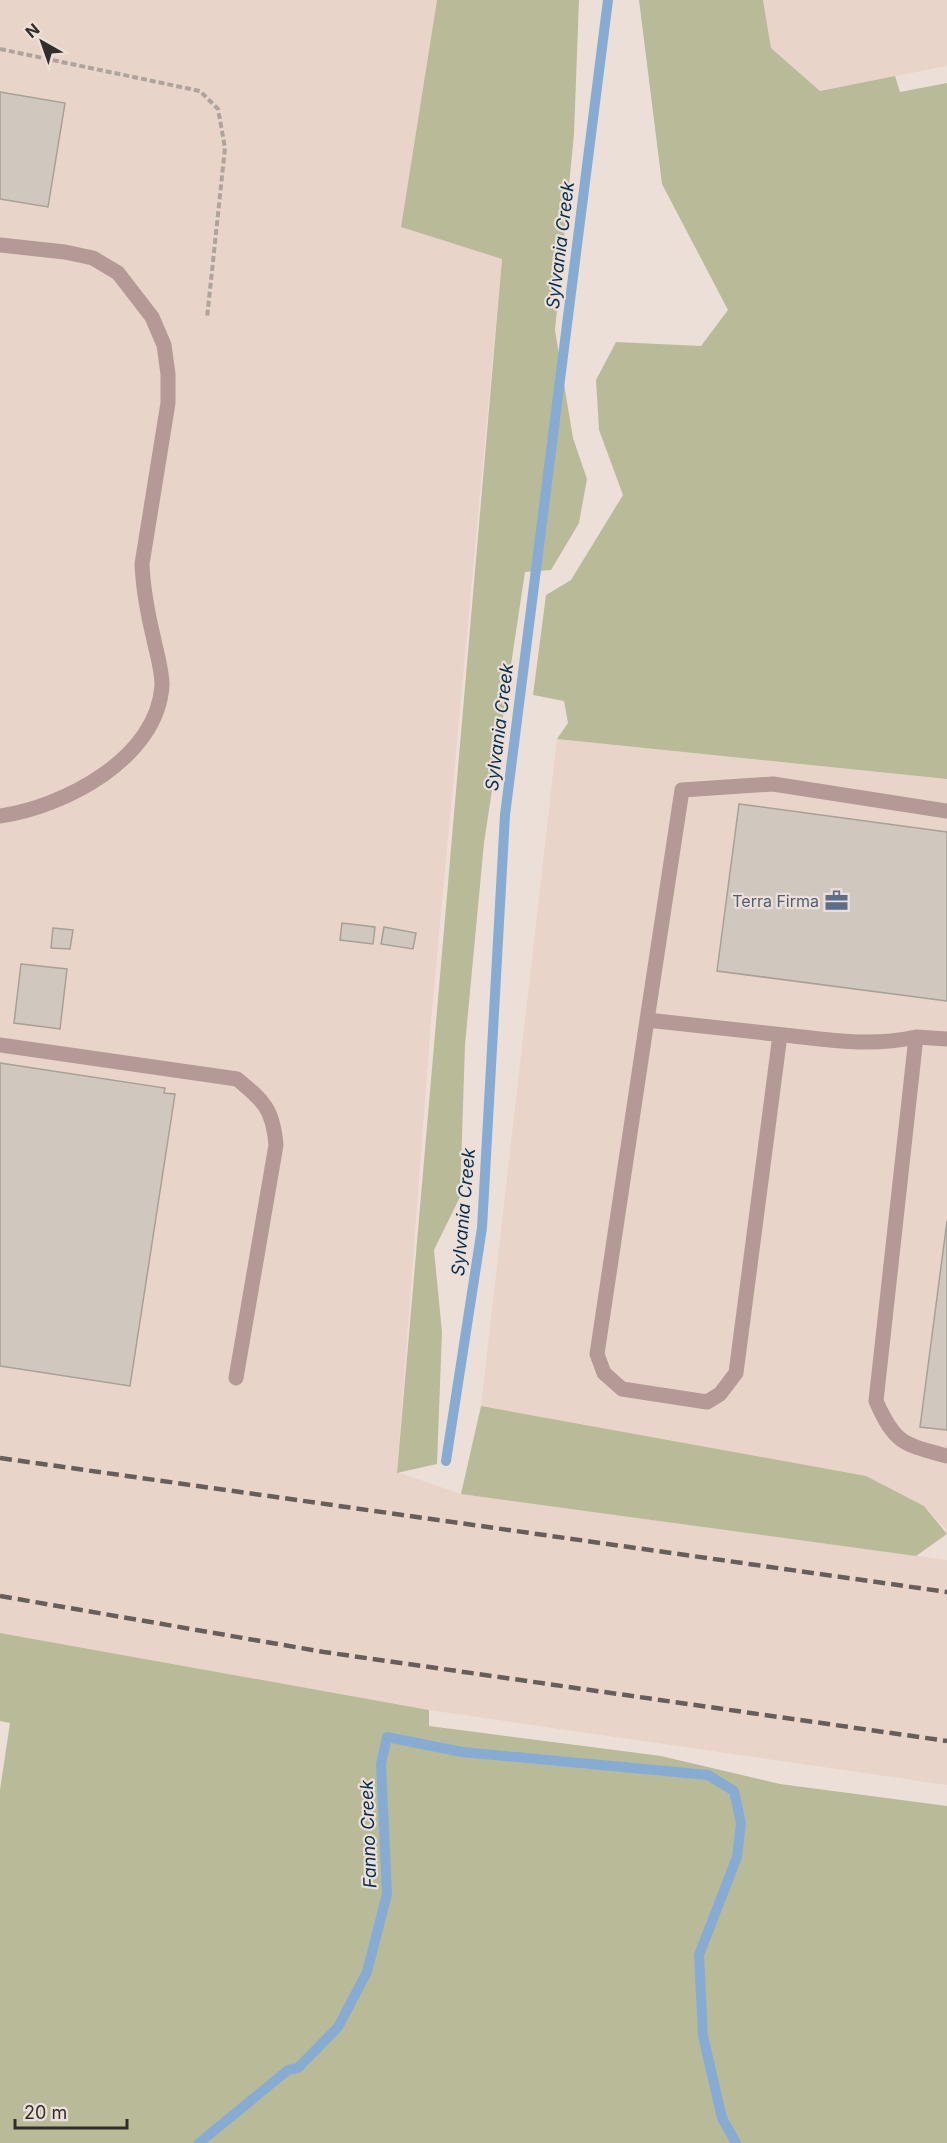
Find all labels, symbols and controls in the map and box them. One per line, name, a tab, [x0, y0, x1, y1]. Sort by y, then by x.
north arrow	[12, 12, 72, 72]
text: N	[21, 19, 43, 42]
water label: Sylvania Creek	[542, 179, 578, 310]
water label: Sylvania Creek	[481, 661, 517, 792]
office icon: Terra Firma	[824, 888, 850, 914]
place label: Terra Firma	[732, 891, 819, 911]
water label: Sylvania Creek	[447, 1146, 479, 1277]
water label: Fanno Creek	[356, 1778, 380, 1889]
scale bar	[15, 2092, 128, 2130]
text: 20 m	[24, 2102, 67, 2123]

